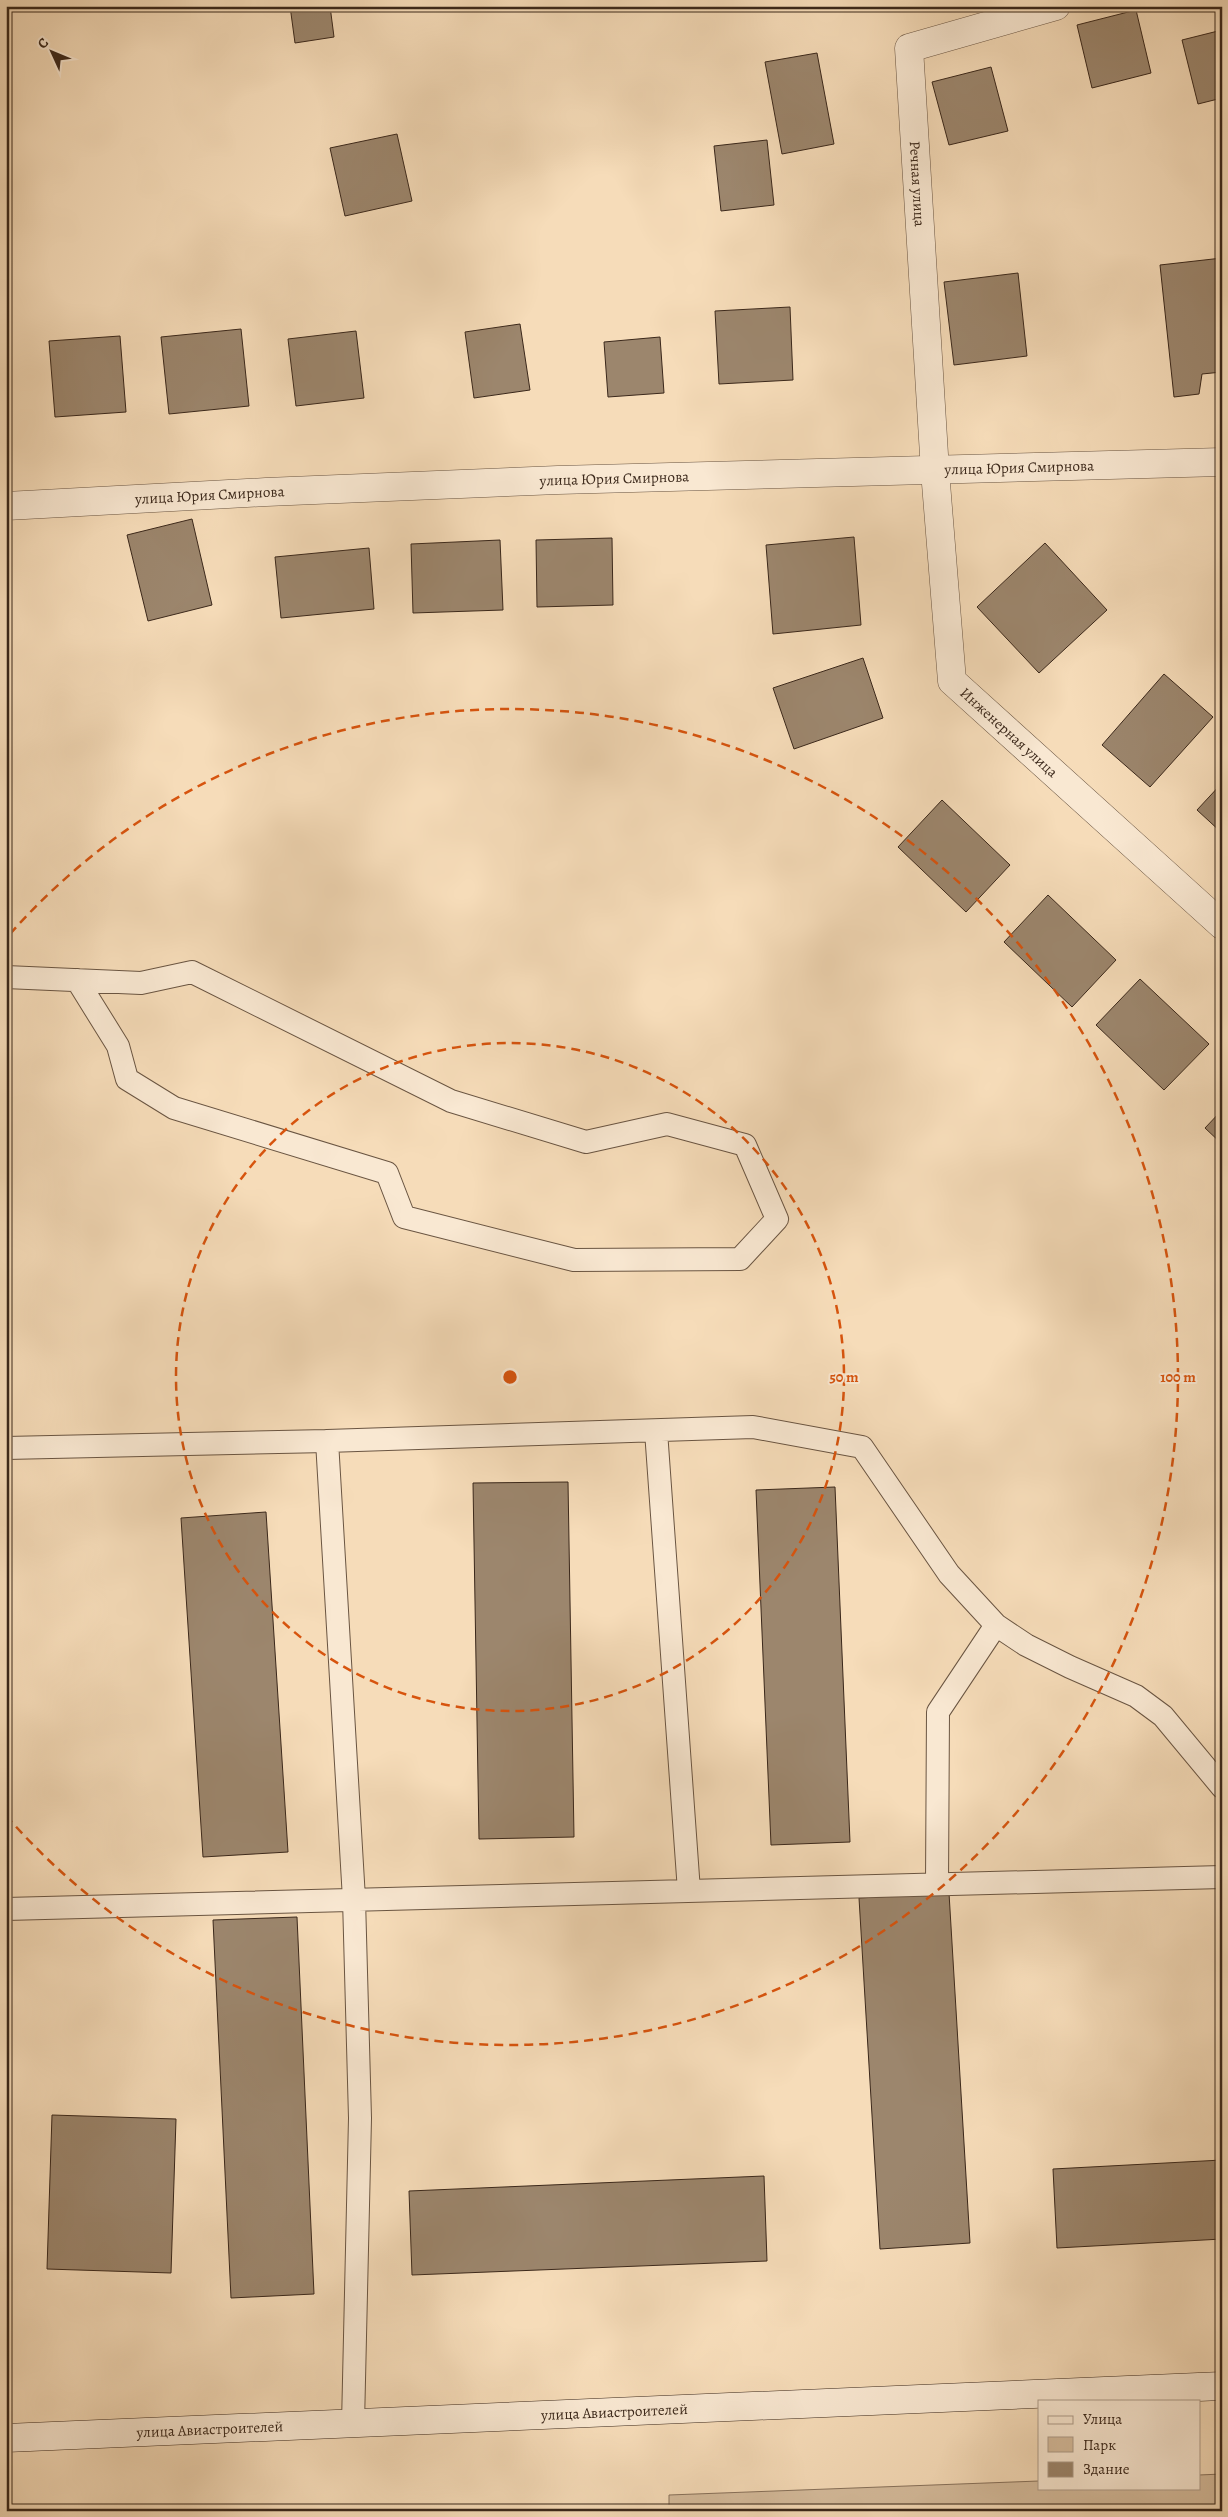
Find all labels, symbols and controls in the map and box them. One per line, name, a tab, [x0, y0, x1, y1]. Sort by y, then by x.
north arrow	[28, 28, 78, 78]
text: С	[33, 33, 53, 53]
street label: Речная улица	[905, 140, 930, 227]
street label: улица Юрия Смирнова	[943, 455, 1094, 480]
street label: улица Юрия Смирнова	[538, 466, 689, 491]
street label: улица Юрия Смирнова	[134, 481, 285, 509]
street label: Инженерная улица	[956, 683, 1062, 782]
text: 50 m	[829, 1367, 859, 1387]
text: 100 m	[1160, 1367, 1196, 1387]
centre of rings	[501, 1368, 519, 1386]
street label: улица Авиастроителей	[540, 2399, 688, 2425]
legend	[1038, 2400, 1200, 2490]
text: Улица	[1083, 2409, 1122, 2429]
street label: улица Авиастроителей	[135, 2416, 284, 2442]
text: Парк	[1083, 2435, 1116, 2455]
text: Здание	[1083, 2459, 1130, 2479]

